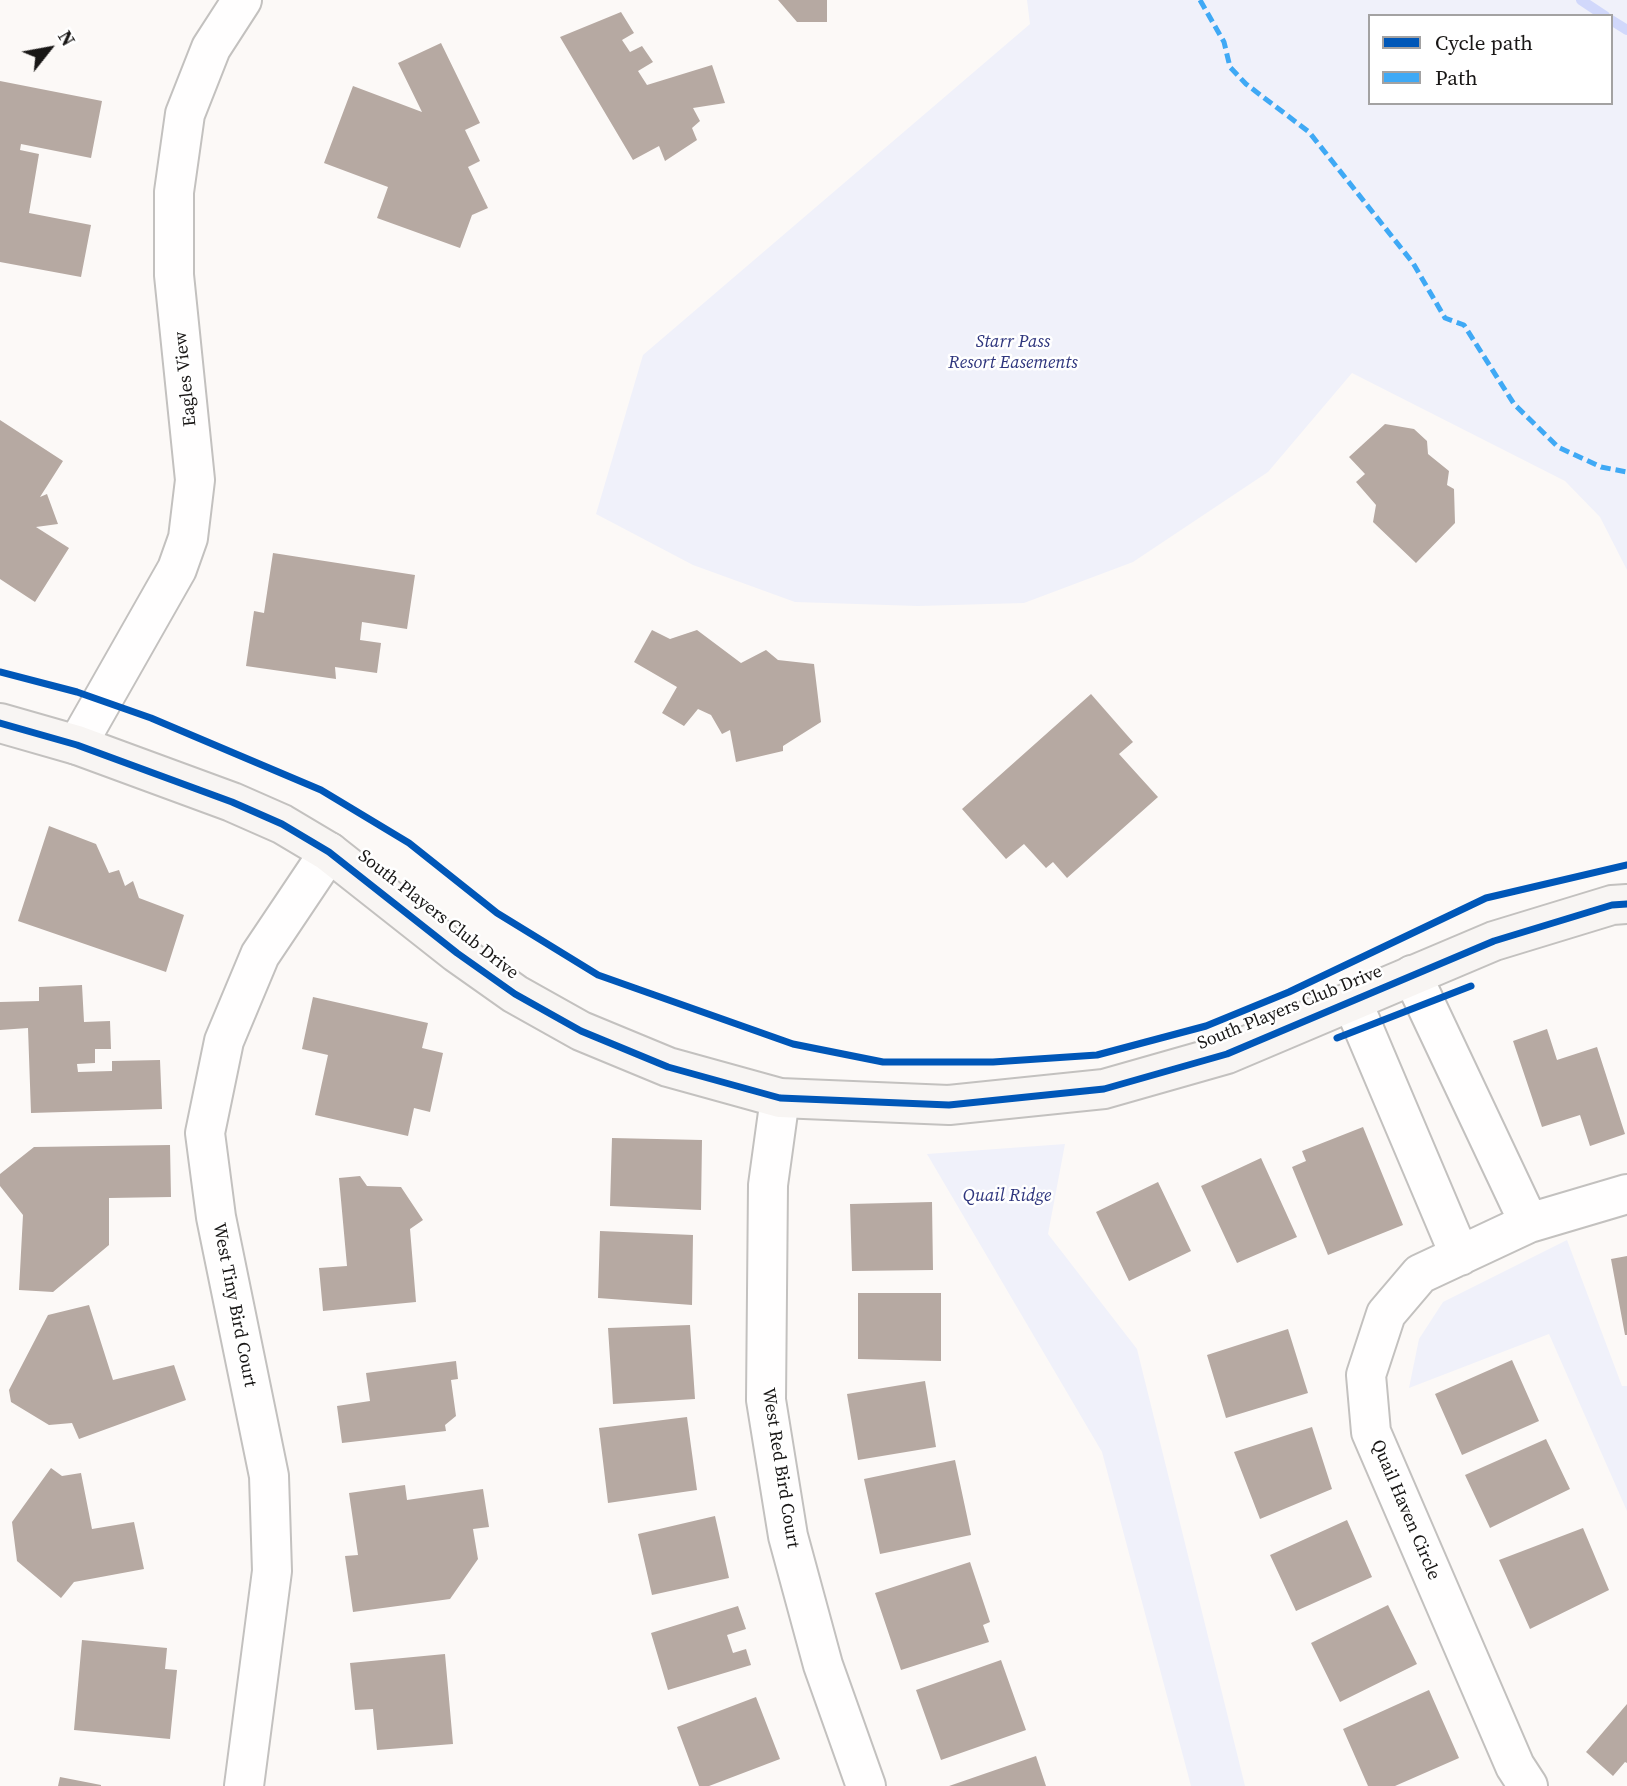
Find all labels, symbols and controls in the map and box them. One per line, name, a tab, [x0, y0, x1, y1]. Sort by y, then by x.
north arrow	[14, 14, 84, 84]
legend	[1368, 14, 1613, 105]
text: N	[52, 26, 82, 51]
text: Cycle path	[1435, 28, 1533, 57]
text: Path	[1435, 63, 1478, 92]
street label: Eagles View	[170, 331, 202, 427]
park label: Starr Pass Resort Easements	[948, 331, 1078, 374]
street label: South Players Club Drive	[354, 846, 522, 984]
street label: South Players Club Drive	[1194, 961, 1386, 1055]
park label: Quail Ridge	[963, 1185, 1051, 1207]
street label: West Tiny Bird Court	[207, 1221, 261, 1389]
street label: West Red Bird Court	[757, 1386, 803, 1550]
street label: Quail Haven Circle	[1366, 1437, 1444, 1583]

